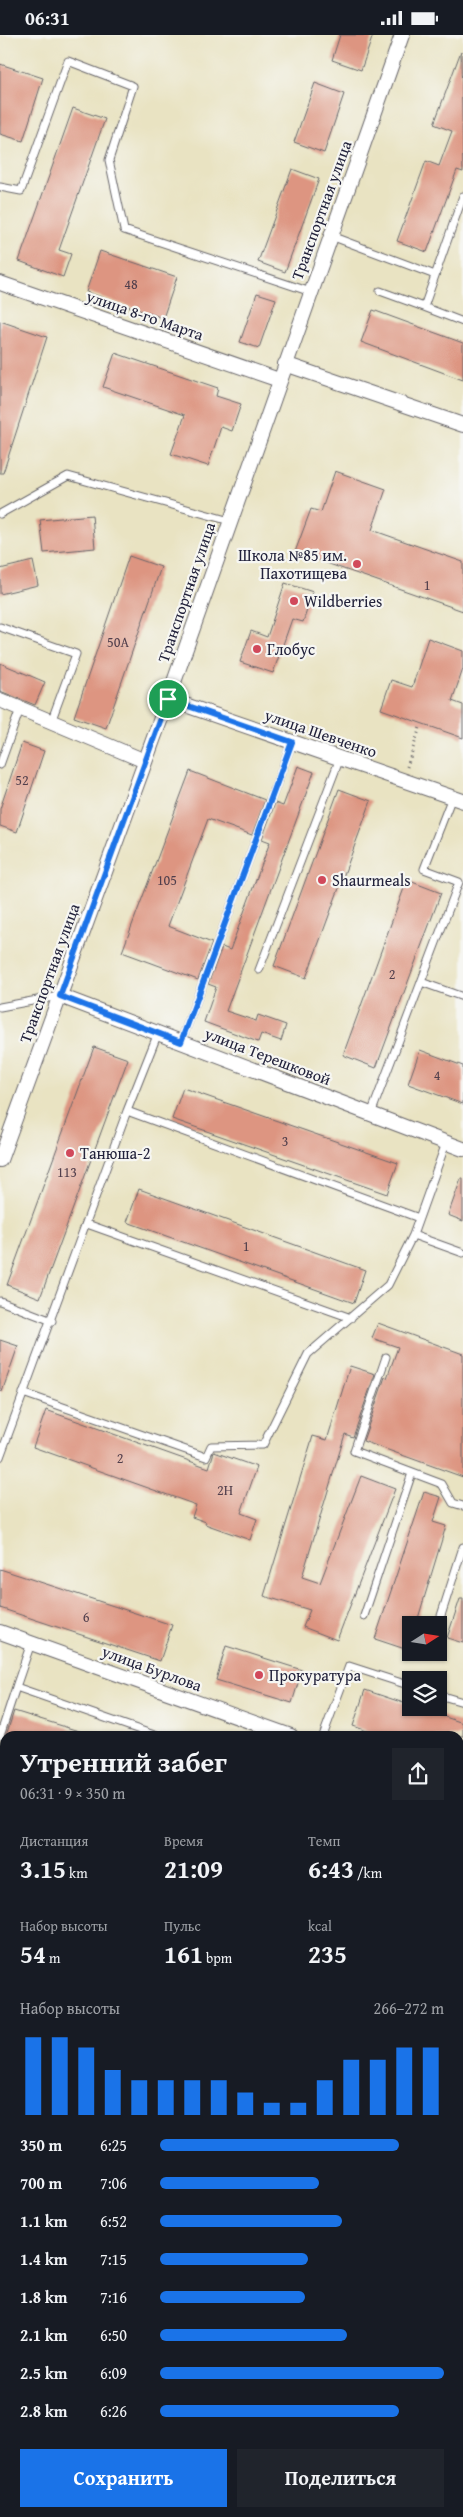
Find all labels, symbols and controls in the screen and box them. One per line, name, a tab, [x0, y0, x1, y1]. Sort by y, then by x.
text: 06:31	[25, 4, 70, 32]
street label: Транспортная улица	[285, 137, 358, 283]
house number: 48	[124, 274, 138, 294]
street label: улица 8-го Марта	[82, 283, 207, 346]
street label: Транспортная улица	[151, 518, 221, 665]
place label: Школа №85 им. Пахотищева	[238, 543, 347, 585]
marker: Школа №85 им. Пахотищева	[351, 558, 363, 570]
house number: 1	[424, 575, 430, 595]
place label: Wildberries	[304, 589, 382, 613]
marker: Wildberries	[288, 595, 300, 607]
house number: 50А	[107, 632, 129, 652]
place label: Глобус	[267, 637, 315, 661]
marker: Глобус	[251, 643, 263, 655]
pin	[147, 678, 189, 720]
icon: arrive	[154, 685, 182, 713]
street label: улица Шевченко	[261, 702, 380, 763]
house number: 52	[15, 770, 29, 790]
place label: Shaurmeals	[332, 868, 411, 892]
house number: 105	[157, 870, 177, 890]
marker: Shaurmeals	[316, 874, 328, 886]
street label: Транспортная улица	[13, 900, 86, 1046]
house number: 2	[389, 964, 395, 984]
street label: улица Терешковой	[200, 1021, 335, 1091]
house number: 4	[434, 1065, 441, 1085]
house number: 3	[282, 1131, 288, 1151]
place label: Танюша-2	[80, 1141, 150, 1165]
marker: Танюша-2	[64, 1147, 76, 1159]
house number: 113	[57, 1162, 77, 1182]
house number: 1	[243, 1236, 249, 1256]
house number: 2	[117, 1448, 123, 1468]
house number: 2Н	[217, 1480, 233, 1500]
house number: 6	[83, 1607, 90, 1627]
north arrow	[402, 1616, 448, 1661]
map controls	[402, 1616, 447, 1716]
street label: улица Бурлова	[98, 1638, 206, 1697]
place label: Прокуратура	[269, 1663, 361, 1687]
marker: Прокуратура	[253, 1669, 265, 1681]
button: layers	[402, 1671, 447, 1716]
text: Утренний забег	[20, 1741, 227, 1782]
button: share	[392, 1748, 444, 1800]
text: 06:31 · 9 × 350 m	[20, 1781, 125, 1805]
text: Дистанция	[20, 1831, 88, 1851]
text: Время	[164, 1831, 203, 1851]
text: Темп	[308, 1831, 340, 1851]
text: 3.15	[20, 1851, 66, 1887]
text: 21:09	[164, 1851, 223, 1887]
text: 6:43	[308, 1851, 354, 1887]
text: km	[66, 1863, 88, 1883]
text: /km	[354, 1863, 382, 1883]
text: Набор высоты	[20, 1916, 107, 1936]
text: Пульс	[164, 1916, 201, 1936]
text: kcal	[308, 1916, 332, 1936]
text: 54	[20, 1936, 46, 1972]
text: 161	[164, 1936, 203, 1972]
text: 235	[308, 1936, 347, 1972]
text: m	[46, 1948, 60, 1968]
text: bpm	[203, 1948, 232, 1968]
text: Набор высоты	[20, 1996, 120, 2020]
text: 266–272 m	[374, 1996, 444, 2020]
text: 350 m	[20, 2133, 62, 2157]
text: 6:25	[100, 2133, 127, 2157]
text: 700 m	[20, 2171, 62, 2195]
text: 7:06	[100, 2171, 127, 2195]
text: 1.1 km	[20, 2209, 67, 2233]
text: 6:52	[100, 2209, 127, 2233]
text: 1.4 km	[20, 2247, 67, 2271]
text: 7:15	[100, 2247, 127, 2271]
text: 1.8 km	[20, 2285, 67, 2309]
text: 7:16	[100, 2285, 127, 2309]
text: 2.1 km	[20, 2323, 67, 2347]
text: 6:50	[100, 2323, 127, 2347]
text: 2.5 km	[20, 2361, 67, 2385]
text: 6:09	[100, 2361, 127, 2385]
text: 2.8 km	[20, 2399, 67, 2423]
text: 6:26	[100, 2399, 127, 2423]
button: Сохранить	[20, 2449, 227, 2507]
button: Поделиться	[237, 2449, 444, 2507]

